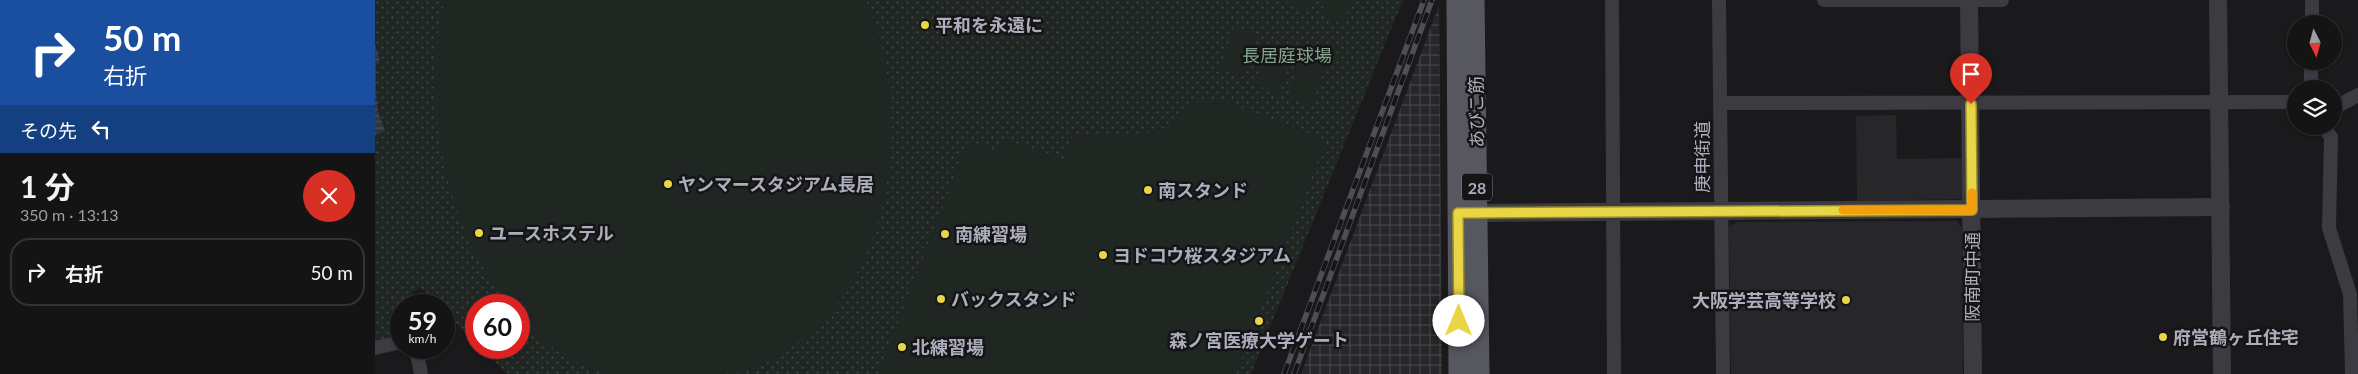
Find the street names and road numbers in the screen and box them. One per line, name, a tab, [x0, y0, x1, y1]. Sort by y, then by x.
street label: あびこ筋	[1464, 76, 1488, 148]
street label: 庚申街道	[1691, 121, 1713, 193]
road number: 28	[1462, 173, 1492, 200]
street label: 阪南町中通	[1961, 232, 1983, 322]

